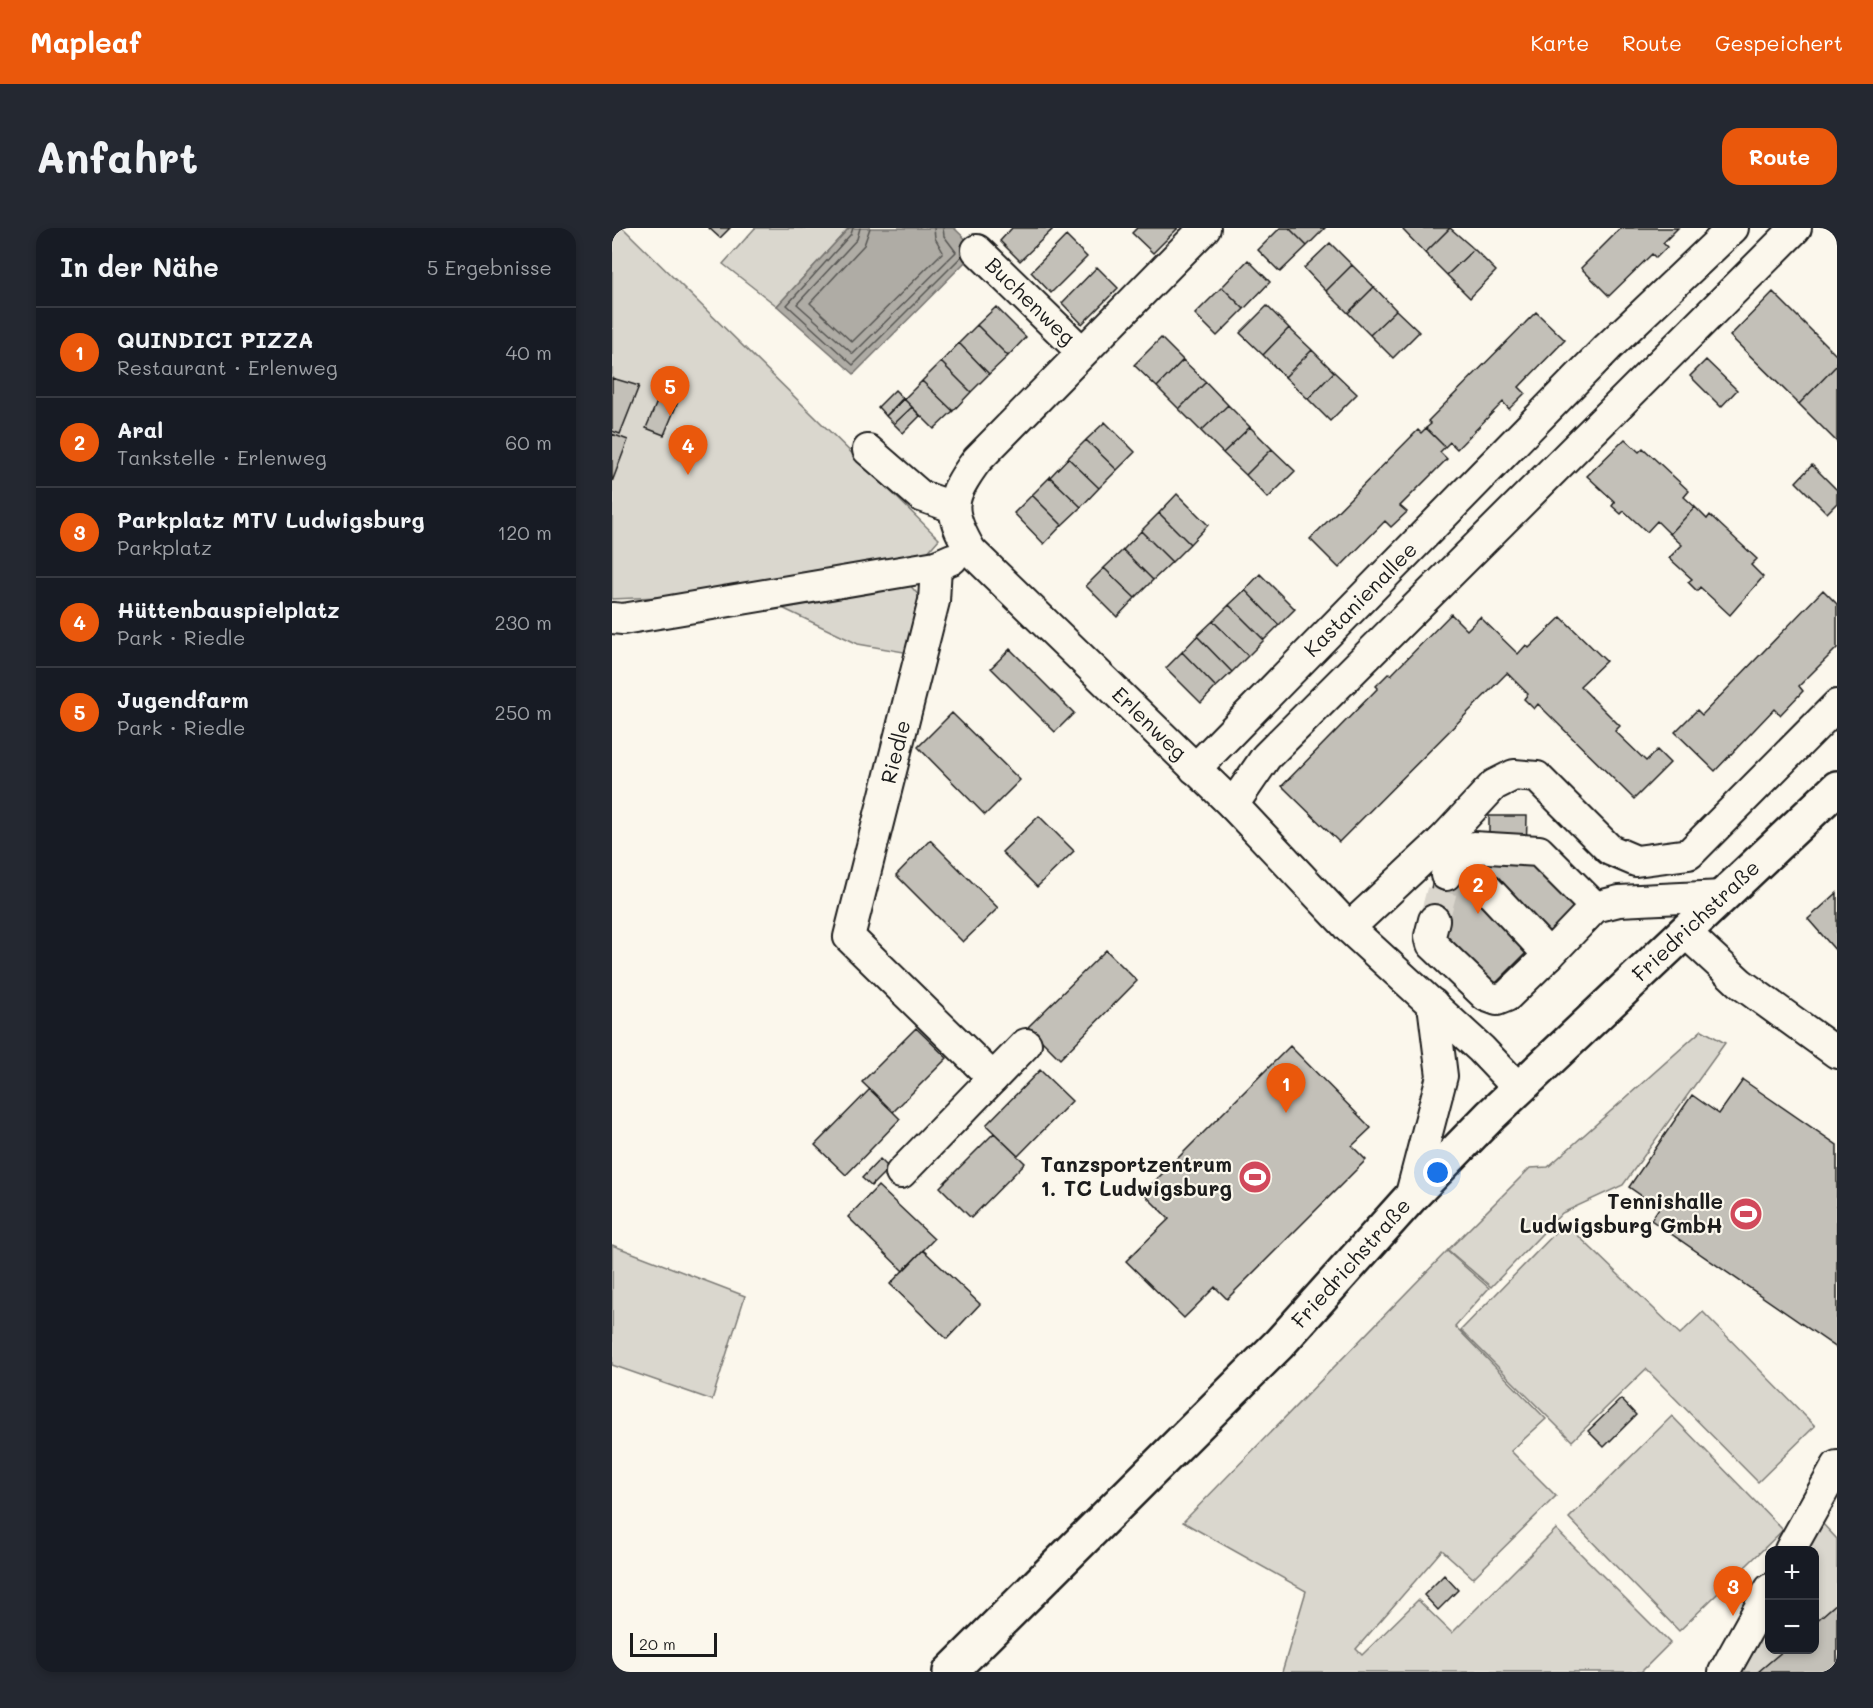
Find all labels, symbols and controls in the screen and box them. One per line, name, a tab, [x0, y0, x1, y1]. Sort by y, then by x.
text: Mapleaf	[30, 24, 141, 60]
text: Karte	[1531, 29, 1589, 56]
text: Route	[1622, 29, 1682, 56]
text: Gespeichert	[1715, 29, 1843, 56]
button: Route	[1722, 128, 1837, 185]
text: Anfahrt	[36, 129, 198, 184]
text: In der Nähe	[60, 250, 219, 284]
street label: Buchenweg	[981, 251, 1082, 350]
text: 5 Ergebnisse	[427, 254, 552, 280]
text: QUINDICI PIZZA	[117, 325, 313, 354]
text: 1	[75, 339, 84, 365]
text: 40 m	[506, 339, 552, 365]
text: Restaurant · Erlenweg	[117, 354, 338, 380]
pin: 5	[650, 366, 690, 416]
text: Aral	[117, 415, 163, 444]
pin: 4	[668, 426, 708, 475]
text: 2	[74, 429, 85, 455]
text: 60 m	[505, 429, 552, 455]
text: Tankstelle · Erlenweg	[117, 444, 327, 470]
text: Parkplatz MTV Ludwigsburg	[117, 505, 425, 534]
text: 3	[74, 519, 86, 545]
text: 120 m	[497, 519, 552, 545]
text: Parkplatz	[117, 534, 212, 560]
street label: Kastanienallee	[1297, 535, 1422, 662]
text: Hüttenbauspielplatz	[117, 595, 340, 624]
text: 4	[73, 609, 86, 635]
text: 230 m	[494, 609, 552, 635]
text: Park · Riedle	[117, 624, 245, 650]
street label: Erlenweg	[1107, 680, 1193, 765]
text: Jugendfarm	[117, 685, 249, 714]
text: 5	[74, 699, 85, 725]
text: 250 m	[495, 699, 552, 725]
text: Park · Riedle	[117, 714, 245, 740]
street label: Riedle	[874, 717, 915, 786]
street label: Friedrichstraße	[1626, 853, 1765, 987]
pin: 2	[1458, 864, 1498, 914]
pin: 1	[1266, 1064, 1306, 1113]
place label: Tanzsportzentrum 1. TC Ludwigsburg	[1040, 1150, 1232, 1201]
your location	[1423, 1158, 1452, 1187]
sports icon: Tanzsportzentrum 1. TC Ludwigsburg	[1237, 1159, 1273, 1195]
place label: Tennishalle Ludwigsburg GmbH	[1520, 1187, 1723, 1238]
street label: Friedrichstraße	[1285, 1192, 1416, 1333]
sports icon: Tennishalle Ludwigsburg GmbH	[1728, 1196, 1764, 1232]
map controls	[1765, 1546, 1819, 1654]
button: +	[1765, 1546, 1819, 1600]
pin: 3	[1714, 1566, 1752, 1616]
button: −	[1765, 1600, 1819, 1654]
scale bar	[630, 1630, 717, 1658]
text: 20 m	[639, 1633, 676, 1654]

